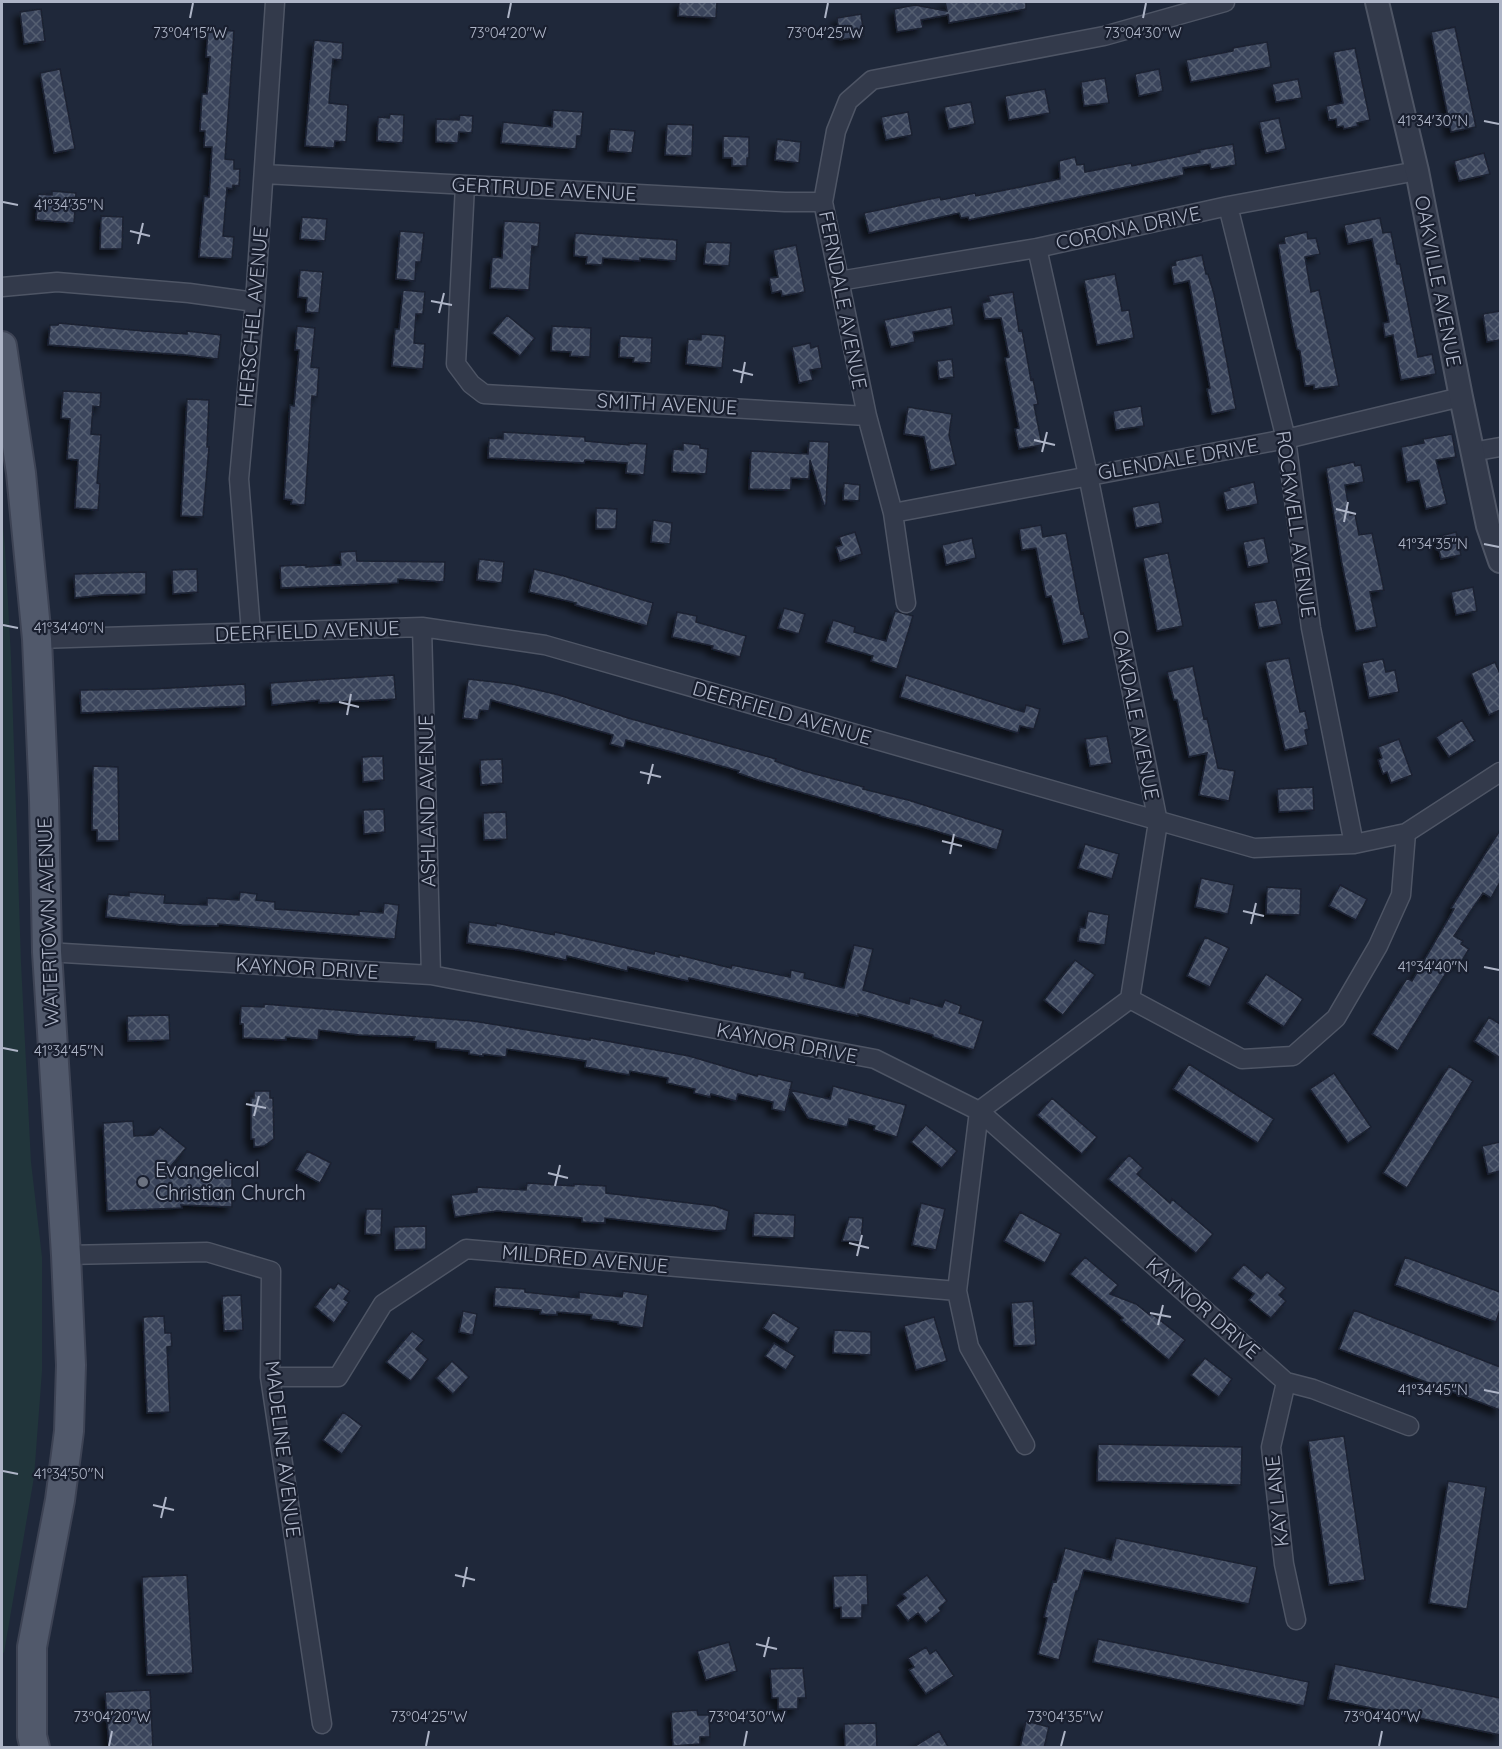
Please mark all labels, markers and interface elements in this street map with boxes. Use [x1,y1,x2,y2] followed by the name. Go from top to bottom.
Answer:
[153,23,228,42] text: 73°04'15"W
[469,23,547,42] text: 73°04'20"W
[787,23,864,42] text: 73°04'25"W
[1104,23,1182,42] text: 73°04'30"W
[1398,111,1468,130] text: 41°34'30"N
[451,171,637,206] street label: GERTRUDE AVENUE
[1410,193,1467,369] street label: OAKVILLE AVENUE
[34,195,104,214] text: 41°34'35"N
[1053,200,1203,255] street label: CORONA DRIVE
[814,209,873,391] street label: FERNDALE AVENUE
[232,226,273,408] street label: HERSCHEL AVENUE
[596,387,738,420] street label: SMITH AVENUE
[1271,429,1322,619] street label: ROCKWELL AVENUE
[1096,432,1260,485] street label: GLENDALE DRIVE
[1398,534,1468,553] text: 41°34'35"N
[214,615,400,646] street label: DEERFIELD AVENUE
[34,618,104,637] text: 41°34'40"N
[1108,628,1165,802] street label: OAKDALE AVENUE
[690,675,874,750] street label: DEERFIELD AVENUE
[412,715,441,887] street label: ASHLAND AVENUE
[31,817,64,1027] street label: WATERTOWN AVENUE
[235,951,379,984] street label: KAYNOR DRIVE
[1398,957,1468,976] text: 41°34'40"N
[715,1017,860,1068] street label: KAYNOR DRIVE
[34,1041,104,1060] text: 41°34'45"N
[155,1157,306,1205] place label: Evangelical Christian Church
[136,1175,150,1189] marker: Evangelical Christian Church
[501,1239,669,1278] street label: MILDRED AVENUE
[1141,1251,1265,1364] street label: KAYNOR DRIVE
[260,1359,307,1539] street label: MADELINE AVENUE
[1398,1380,1468,1399] text: 41°34'45"N
[1259,1454,1294,1548] street label: KAY LANE
[34,1464,104,1483] text: 41°34'50"N
[73,1707,151,1726] text: 73°04'20"W
[391,1707,468,1726] text: 73°04'25"W
[708,1707,786,1726] text: 73°04'30"W
[1027,1707,1104,1726] text: 73°04'35"W
[1343,1707,1421,1726] text: 73°04'40"W

